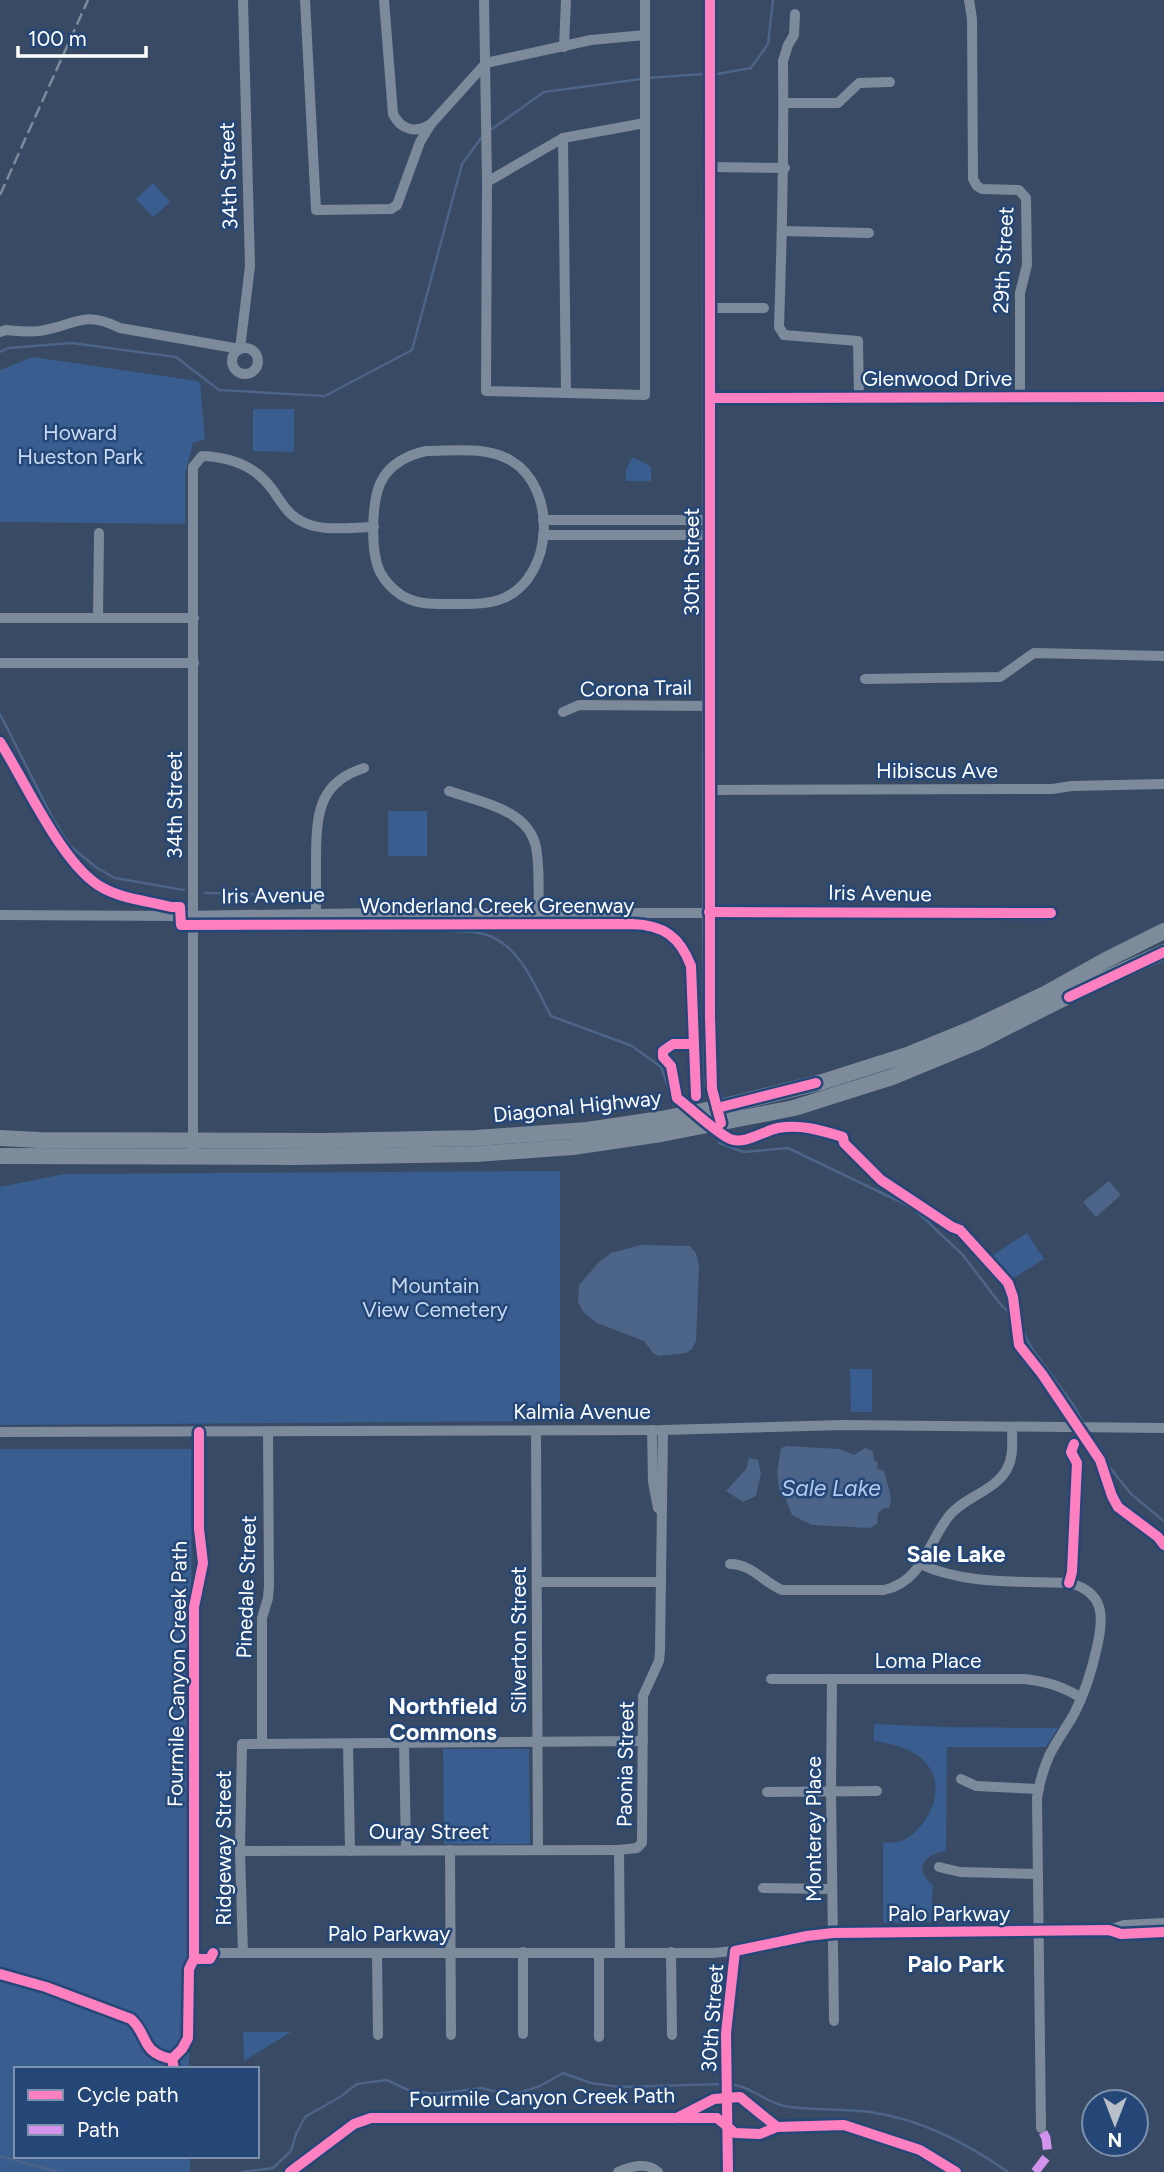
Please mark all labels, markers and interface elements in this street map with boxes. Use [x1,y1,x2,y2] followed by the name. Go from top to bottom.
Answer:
[18,14,145,58] scale bar
[28,26,87,51] text: 100 m
[214,121,242,230] street label: 34th Street
[988,206,1018,314] street label: 29th Street
[862,366,1012,391] street label: Glenwood Drive
[17,420,144,469] park label: Howard Hueston Park
[679,508,704,616] street label: 30th Street
[580,675,692,701] street label: Corona Trail
[162,751,187,859] street label: 34th Street
[876,758,998,783] street label: Hibiscus Ave
[828,880,932,906] street label: Iris Avenue
[221,882,325,908] street label: Iris Avenue
[360,893,634,918] street label: Wonderland Creek Greenway
[492,1085,662,1127] street label: Diagonal Highway
[362,1273,508,1322] park label: Mountain View Cemetery
[513,1399,651,1424] street label: Kalmia Avenue
[781,1474,881,1502] water label: Sale Lake
[231,1515,261,1659] street label: Pinedale Street
[906,1540,1006,1568] district label: Sale Lake
[162,1541,192,1807] street label: Fourmile Canyon Creek Path
[506,1566,531,1714] street label: Silverton Street
[874,1648,982,1673] street label: Loma Place
[388,1692,498,1746] district label: Northfield Commons
[611,1701,639,1827] street label: Paonia Street
[801,1756,826,1902] street label: Monterey Place
[211,1770,236,1926] street label: Ridgeway Street
[369,1819,489,1844] street label: Ouray Street
[888,1901,1010,1926] street label: Palo Parkway
[328,1921,450,1946] street label: Palo Parkway
[907,1950,1005,1978] district label: Palo Park
[696,1963,728,2073] street label: 30th Street
[14,2067,259,2158] legend
[77,2082,178,2107] text: Cycle path
[409,2082,675,2112] street label: Fourmile Canyon Creek Path
[1080,2088,1150,2158] north arrow
[77,2117,119,2142] text: Path
[1108,2128,1122,2151] text: N

